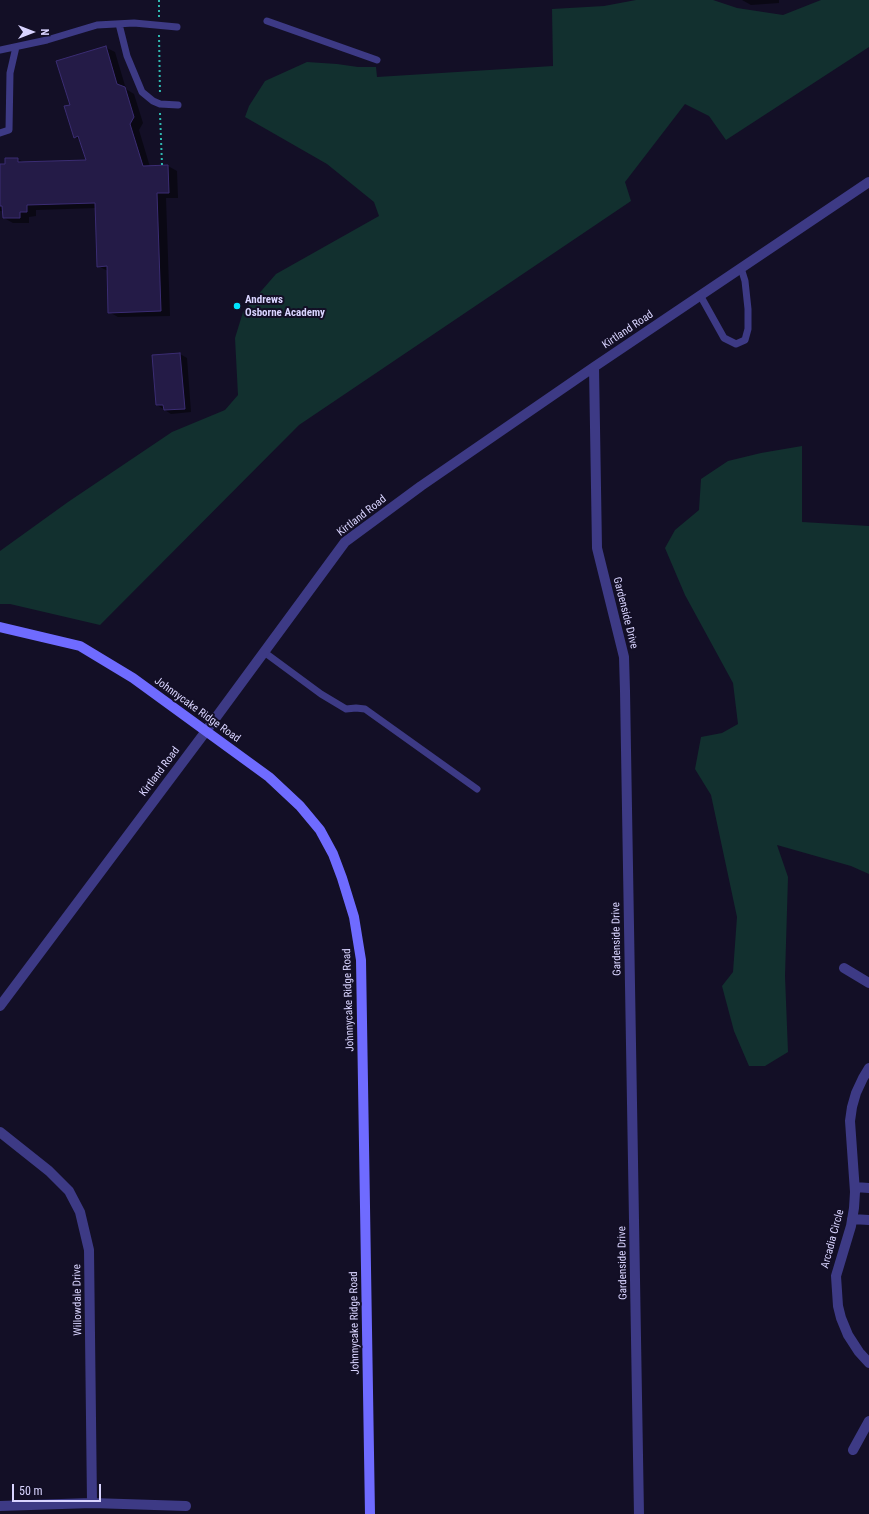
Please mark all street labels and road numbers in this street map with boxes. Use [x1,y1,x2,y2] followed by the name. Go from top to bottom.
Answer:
[600,308,656,352] street label: Kirtland Road
[335,493,389,539] street label: Kirtland Road
[610,576,640,650] street label: Gardenside Drive
[151,674,243,746] street label: Johnnycake Ridge Road
[137,745,183,799] street label: Kirtland Road
[610,902,624,976] street label: Gardenside Drive
[341,948,357,1052] street label: Johnnycake Ridge Road
[819,1208,847,1270] street label: Arcadia Circle
[616,1226,630,1300] street label: Gardenside Drive
[71,1264,85,1336] street label: Willowdale Drive
[348,1271,362,1375] street label: Johnnycake Ridge Road

